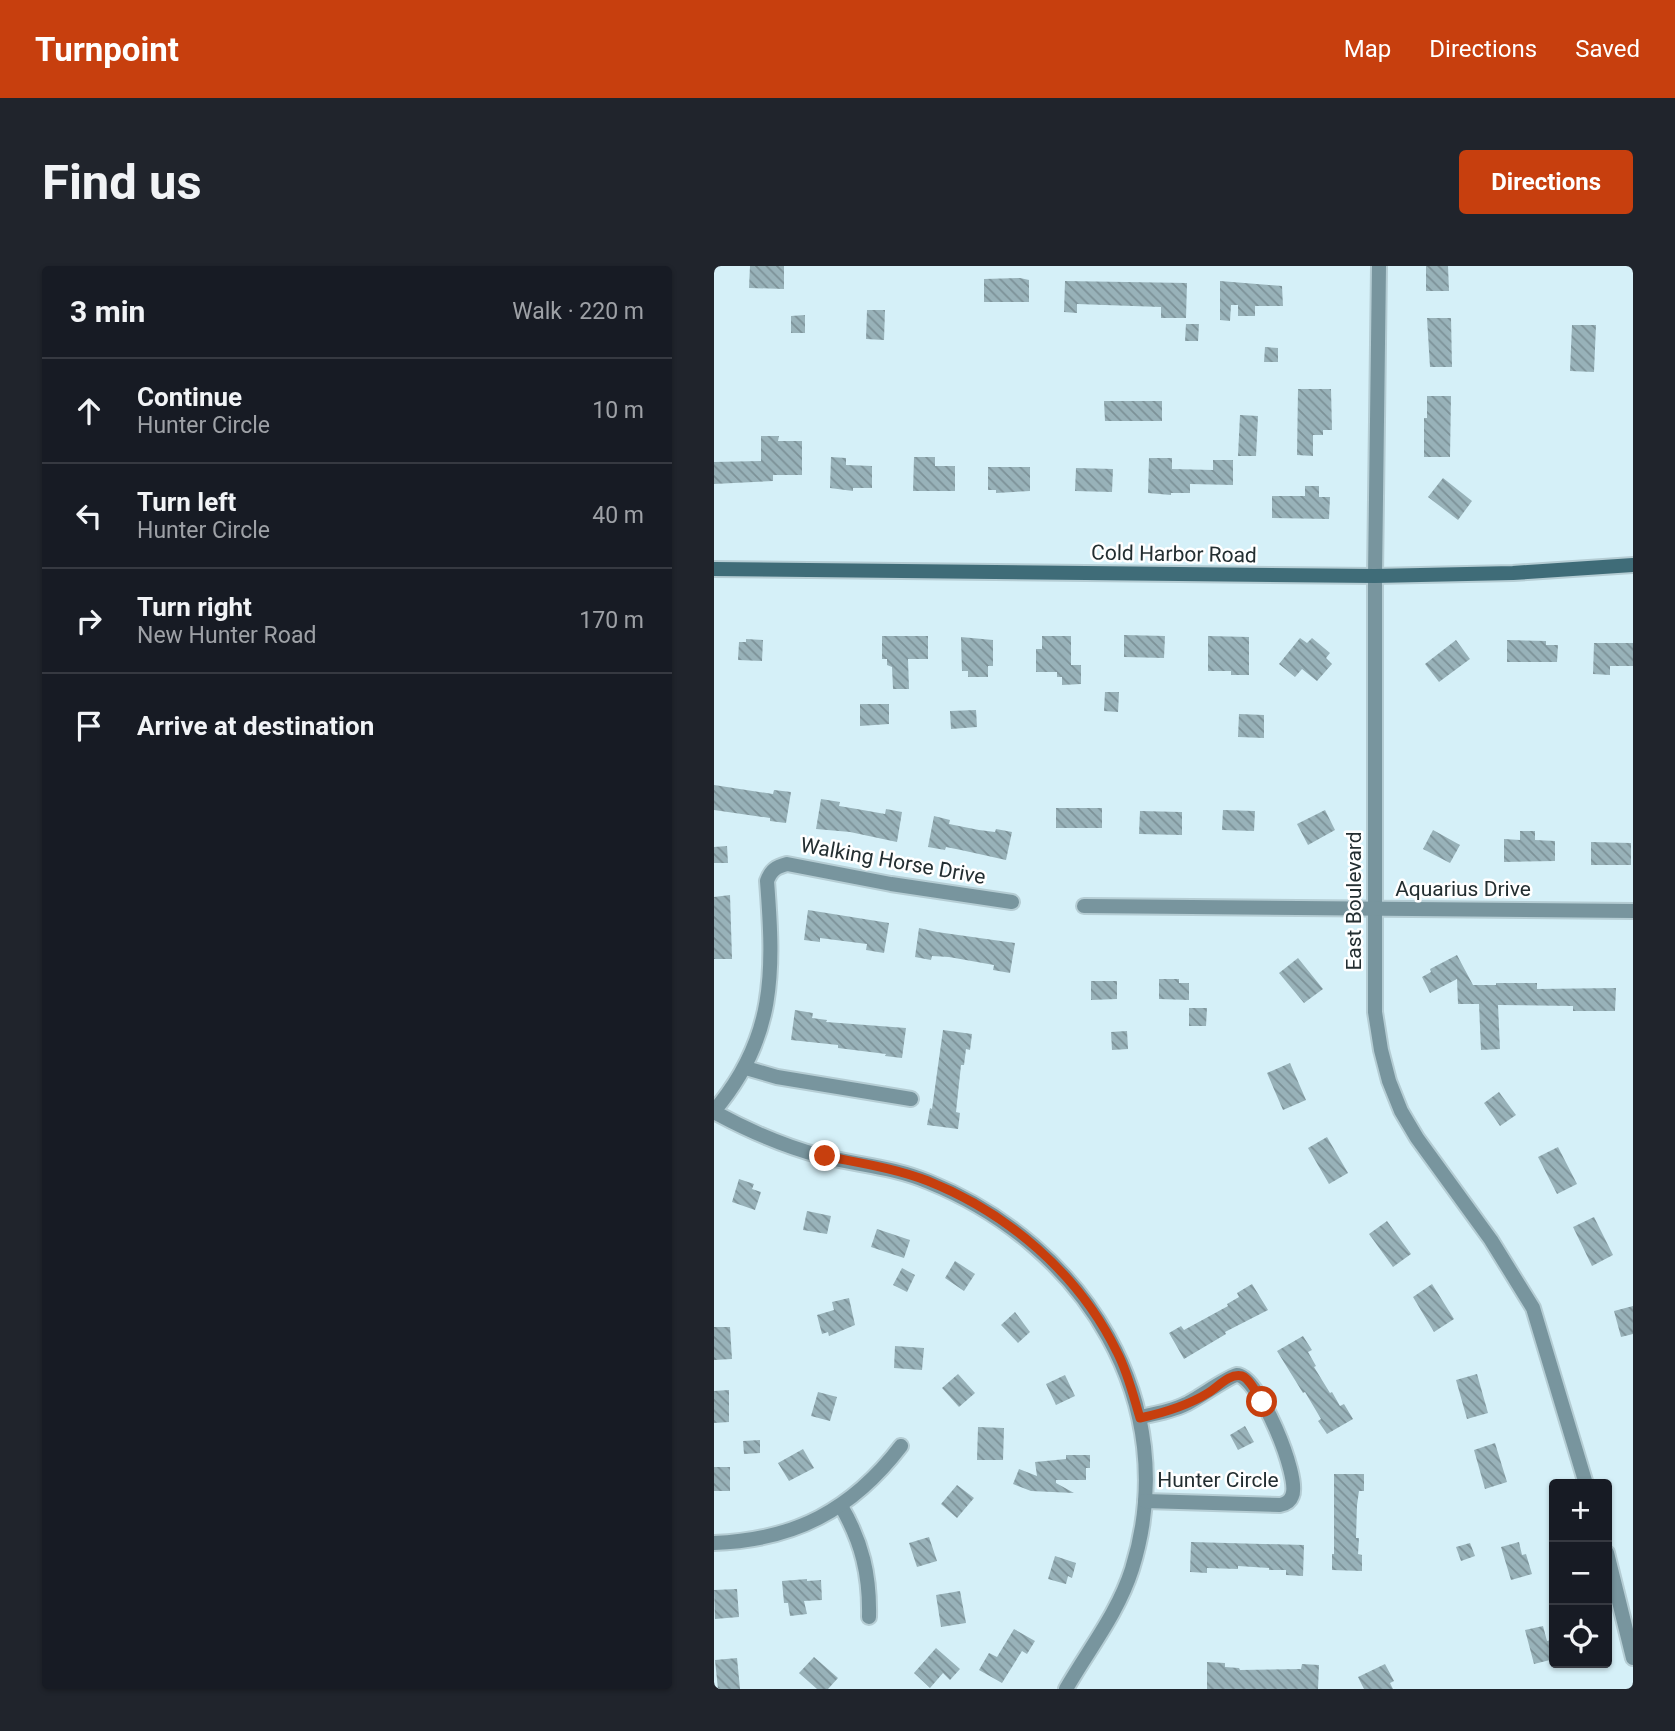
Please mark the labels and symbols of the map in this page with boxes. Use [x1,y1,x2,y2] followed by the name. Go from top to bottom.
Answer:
[1091,541,1257,567] street label: Cold Harbor Road
[1342,831,1366,971] street label: East Boulevard
[799,833,987,889] street label: Walking Horse Drive
[1395,877,1531,901] street label: Aquarius Drive
[809,1140,840,1171] route end
[1246,1386,1277,1417] route start
[1157,1468,1279,1492] street label: Hunter Circle

